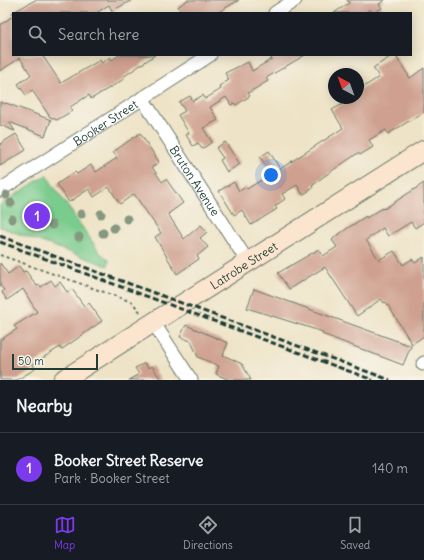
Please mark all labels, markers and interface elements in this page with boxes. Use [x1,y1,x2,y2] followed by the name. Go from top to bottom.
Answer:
[12,12,412,56] search box
[26,23,48,45] icon: search
[58,25,139,44] text: Search here
[328,68,364,104] north arrow
[70,96,140,149] street label: Booker Street
[167,142,223,218] street label: Bruton Avenue
[261,165,281,185] your location
[24,201,50,231] pin: 1
[207,238,280,292] street label: Latrobe Street
[12,352,98,371] scale bar
[18,354,44,368] text: 50 m
[16,395,72,417] text: Nearby
[54,451,203,470] text: Booker Street Reserve
[26,460,32,477] text: 1
[372,460,408,477] text: 140 m
[54,470,170,487] text: Park · Booker Street
[54,514,76,552] tab: Map
[183,514,233,552] tab: Directions
[340,514,370,552] tab: Saved

